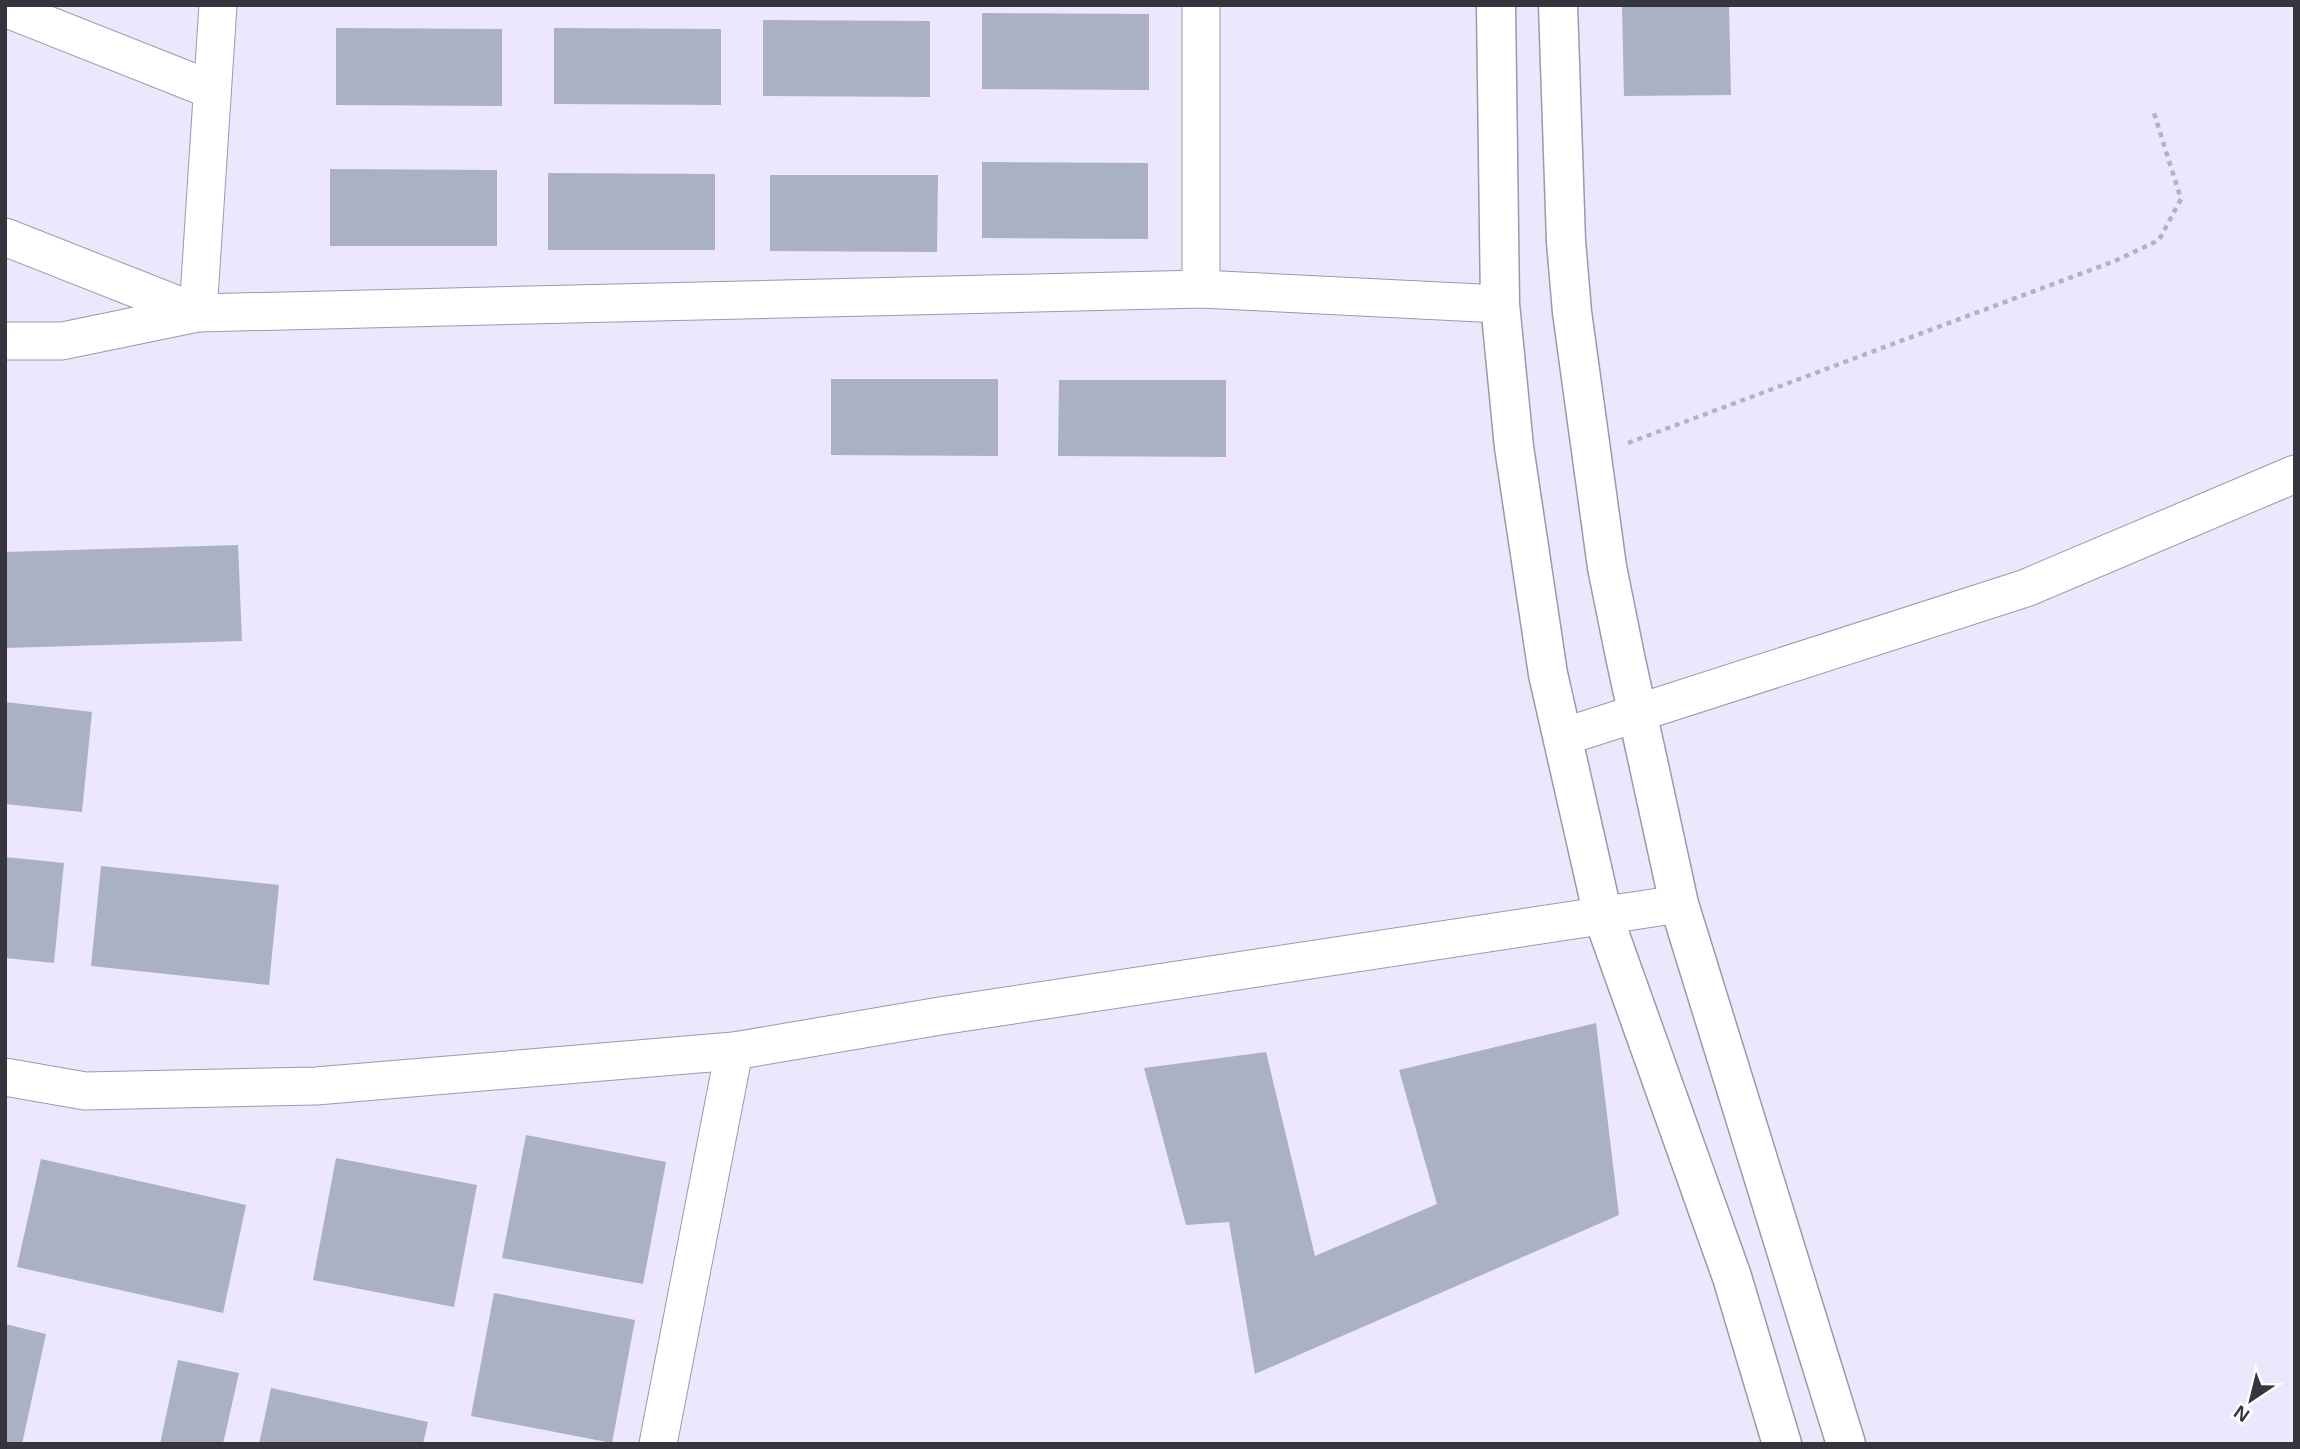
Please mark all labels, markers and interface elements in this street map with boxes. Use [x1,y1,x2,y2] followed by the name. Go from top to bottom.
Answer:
[2216,1365,2286,1435] north arrow
[2230,1401,2253,1426] text: N

